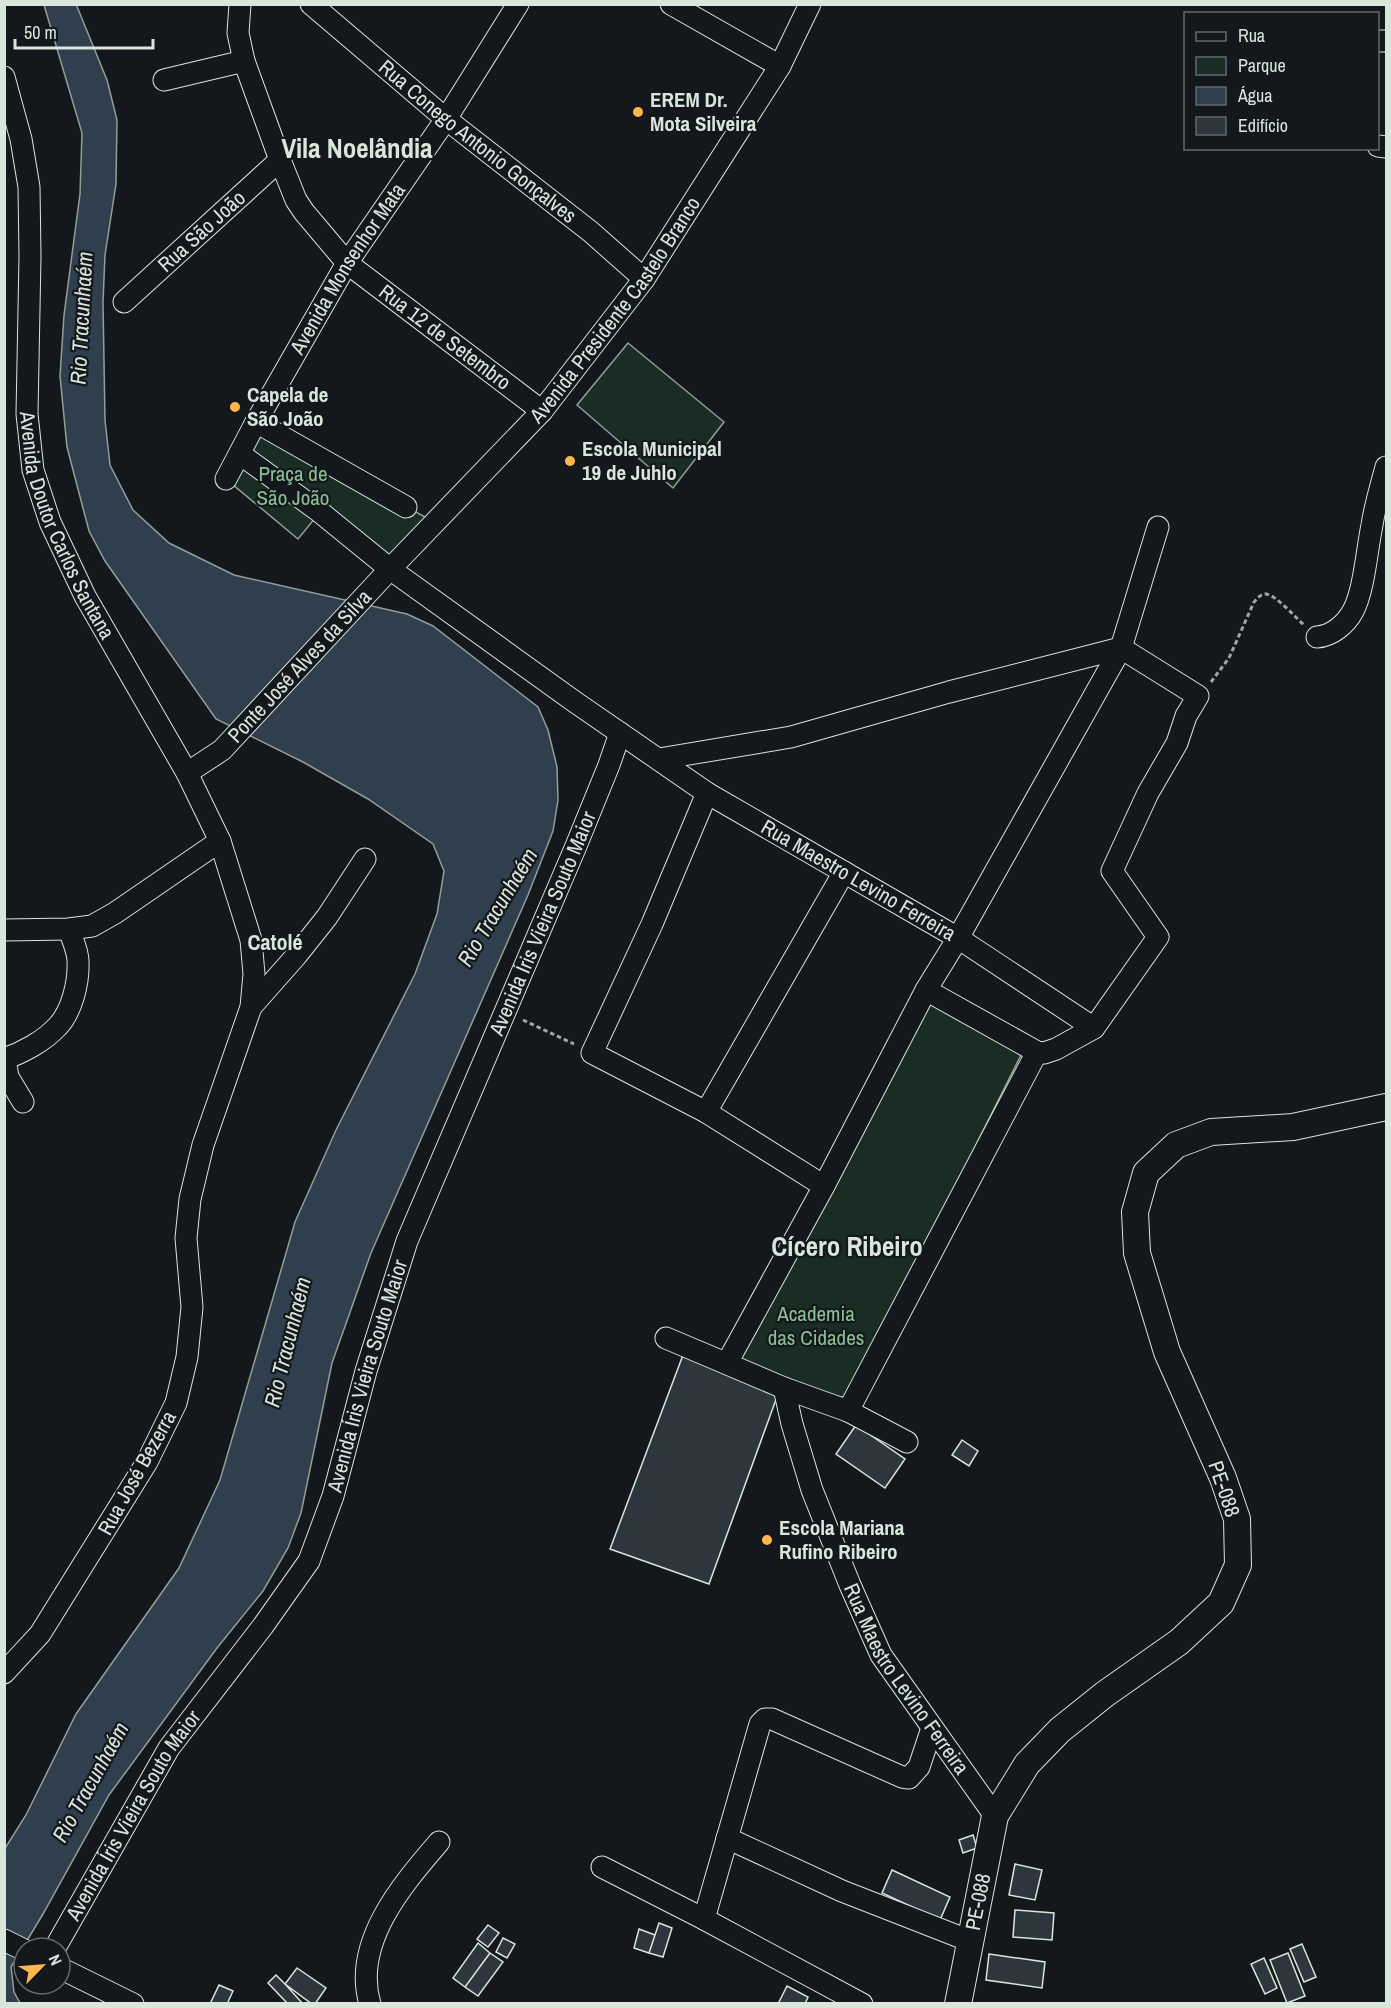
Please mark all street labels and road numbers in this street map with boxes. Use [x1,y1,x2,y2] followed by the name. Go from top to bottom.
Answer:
[373,53,583,229] street label: Rua Conego Antonio Gonçalves
[282,177,412,360] street label: Avenida Monsenhor Mata
[151,183,251,278] street label: Rua São João
[522,191,707,430] street label: Avenida Presidente Castelo Branco
[373,277,517,396] street label: Rua 12 de Setembro
[13,409,122,645] street label: Avenida Doutor Carlos Santana
[221,583,378,749] street label: Ponte José Alves da Silva
[481,807,603,1041] street label: Avenida Íris Vieira Souto Maior
[756,812,962,948] street label: Rua Maestro Levino Ferreira
[319,1256,414,1496] street label: Avenida Íris Vieira Souto Maior
[90,1405,183,1540] street label: Rua José Bezerra
[1201,1457,1248,1521] street label: PE-088
[837,1579,976,1781] street label: Rua Maestro Levino Ferreira
[58,1704,207,1927] street label: Avenida Íris Vieira Souto Maior
[958,1871,997,1933] street label: PE-088

